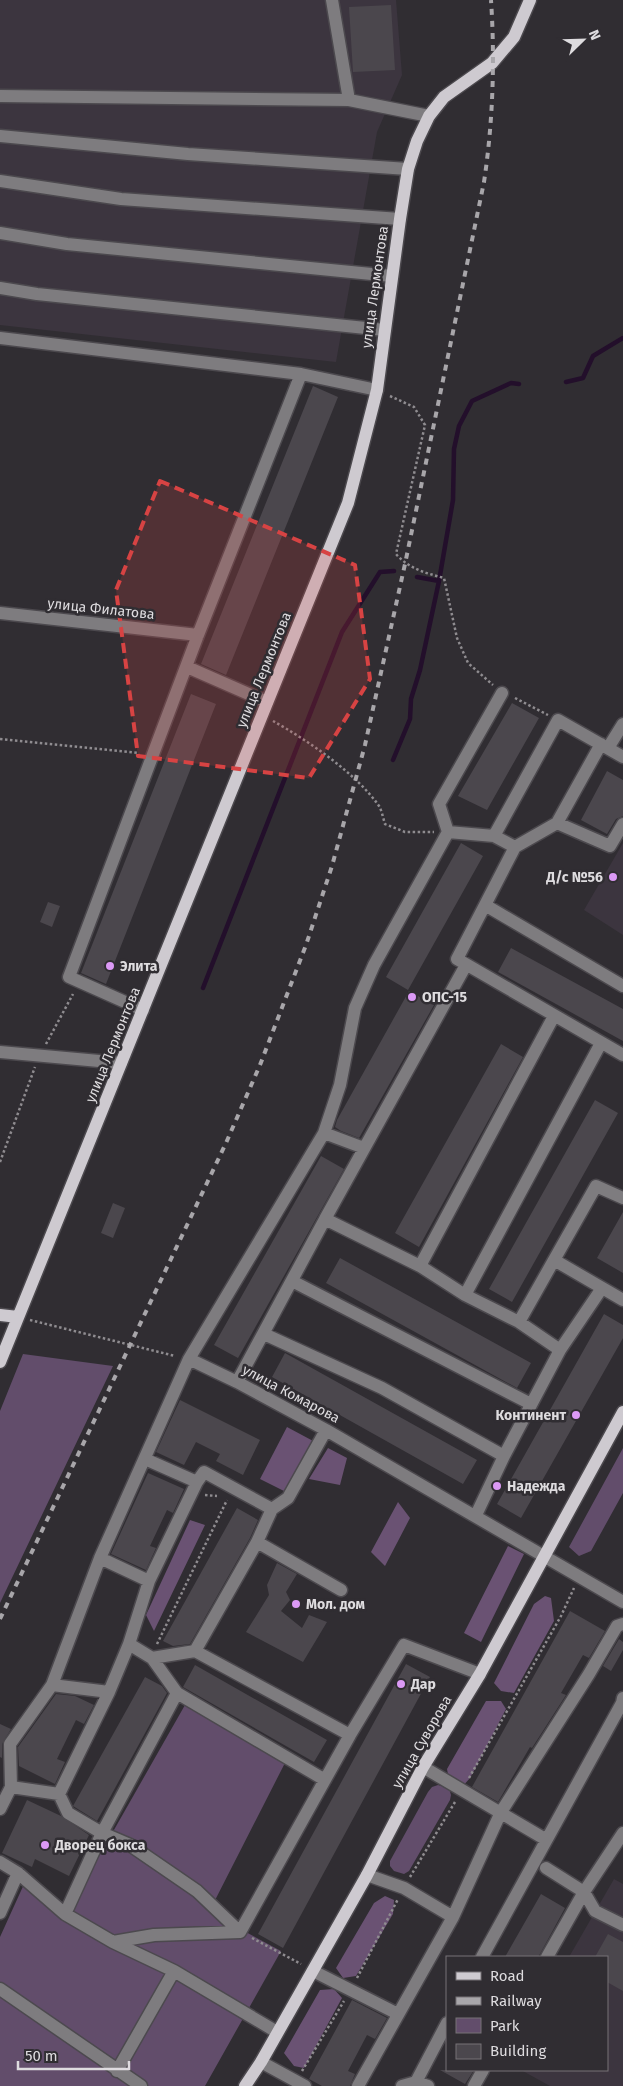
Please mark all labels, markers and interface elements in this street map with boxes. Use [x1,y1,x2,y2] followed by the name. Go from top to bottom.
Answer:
[558,15,608,65] north arrow
[585,28,604,43] text: N
[358,225,392,349] street label: улица Лермонтова
[47,595,155,623] street label: улица Филатова
[233,610,295,730] street label: улица Лермонтова
[545,869,603,886] place label: Д/с №56
[607,871,619,883] marker: Д/с №56
[120,958,158,975] place label: Элита
[104,960,116,972] marker: Элита
[82,985,144,1105] street label: улица Лермонтова
[422,989,467,1006] place label: ОПС-15
[406,991,418,1003] marker: ОПС-15
[239,1361,343,1427] street label: улица Комарова
[496,1407,566,1424] place label: Континент
[570,1409,582,1421] marker: Континент
[507,1478,566,1495] place label: Надежда
[491,1480,503,1492] marker: Надежда
[306,1596,365,1613] place label: Мол. дом
[290,1598,302,1610] marker: Мол. дом
[410,1676,436,1693] place label: Дар
[395,1678,407,1690] marker: Дар
[388,1692,456,1792] street label: улица Суворова
[54,1837,146,1854] place label: Дворец бокса
[39,1839,51,1851] marker: Дворец бокса
[446,1956,608,2071] legend
[490,1967,525,1985] text: Road
[490,1992,542,2010] text: Railway
[490,2017,520,2035] text: Park
[18,2038,129,2070] scale bar
[490,2042,546,2060] text: Building
[25,2047,58,2065] text: 50 m

